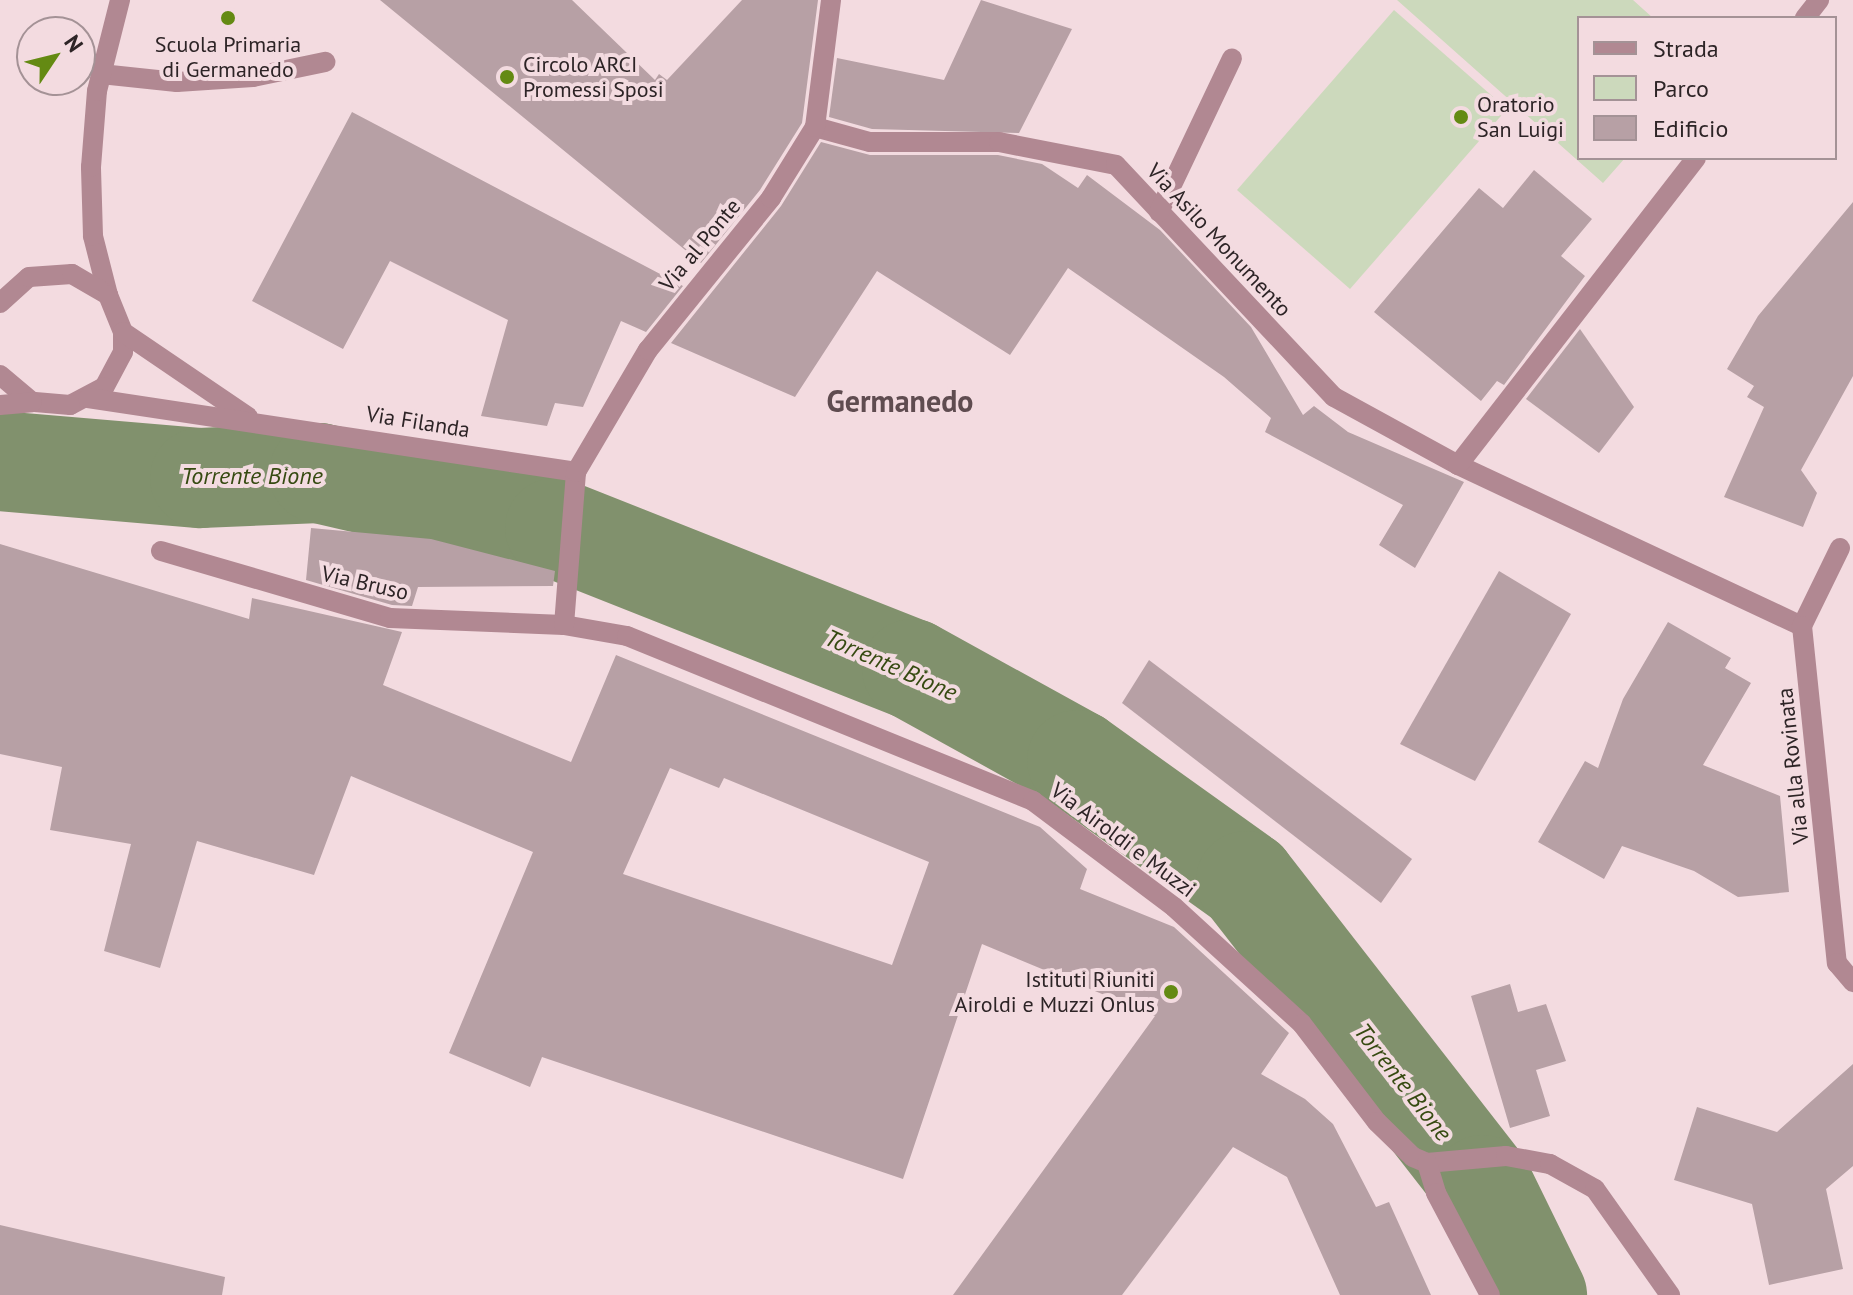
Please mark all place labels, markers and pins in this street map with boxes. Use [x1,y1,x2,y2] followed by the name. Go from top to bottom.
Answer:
[219,9,237,27] marker: Scuola Primaria di Germanedo
[155,31,301,82] place label: Scuola Primaria di Germanedo
[523,51,664,102] place label: Circolo ARCI Promessi Sposi
[498,68,516,86] marker: Circolo ARCI Promessi Sposi
[1477,91,1564,142] place label: Oratorio San Luigi
[1452,108,1470,126] marker: Oratorio San Luigi
[955,966,1155,1018] place label: Istituti Riuniti Airoldi e Muzzi Onlus
[1162,983,1180,1001] marker: Istituti Riuniti Airoldi e Muzzi Onlus

